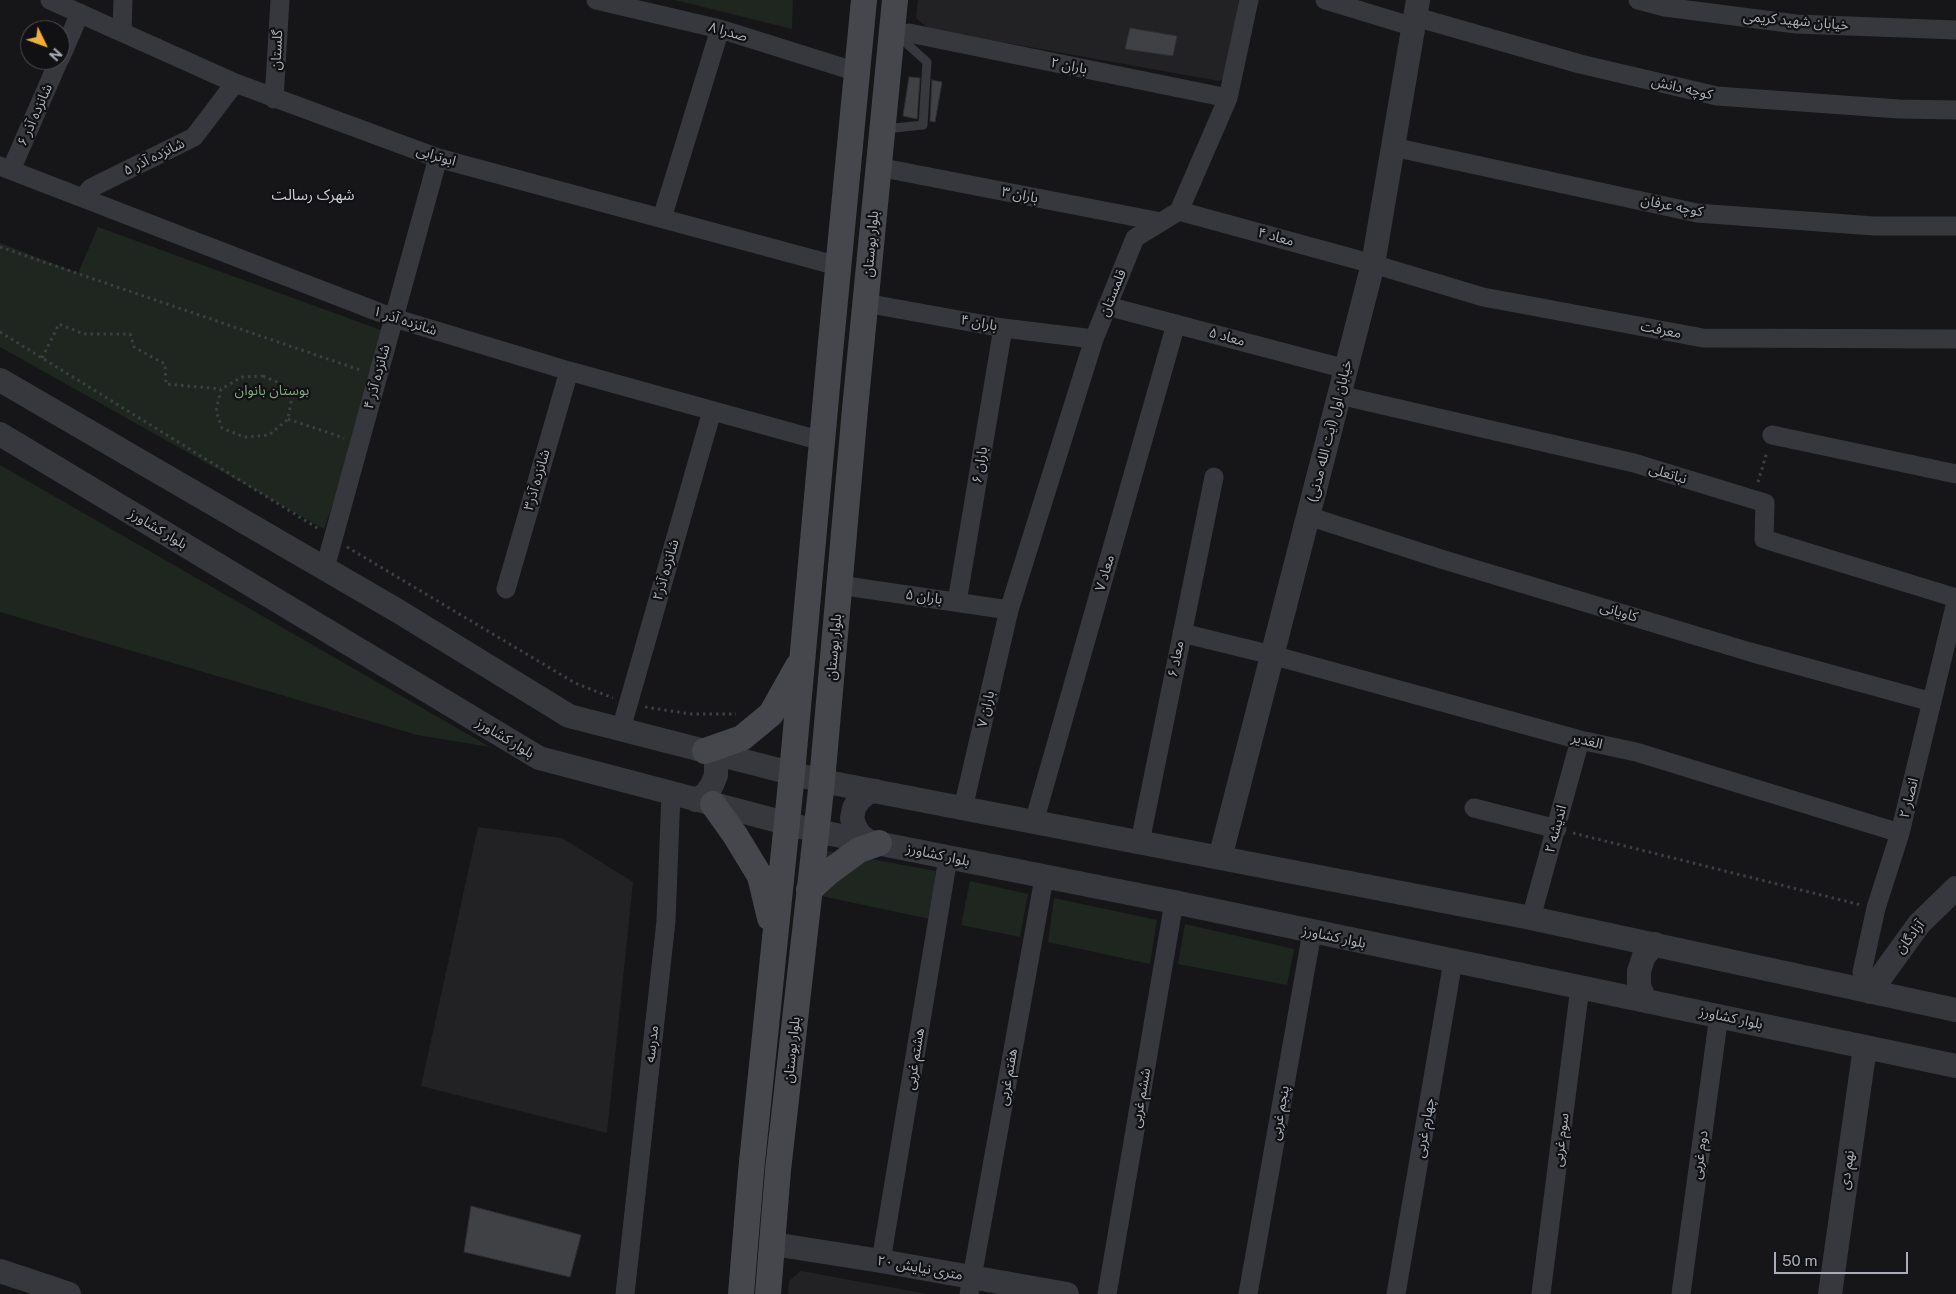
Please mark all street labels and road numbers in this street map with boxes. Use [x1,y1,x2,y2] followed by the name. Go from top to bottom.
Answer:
[1742,8,1850,34] street label: خیابان شهید کریمی
[707,18,749,46] street label: صدرا ۸
[268,29,286,71] street label: گلستان
[1049,54,1089,78] street label: باران ۲
[1650,73,1714,103] street label: کوچه دانش
[14,81,56,149] street label: شانزده آذر ۶
[121,135,187,179] street label: شانزده آذر ۵
[414,142,458,170] street label: ابوترابی
[1000,183,1040,207] street label: باران ۳
[1640,192,1704,220] street label: کوچه عرفان
[860,210,882,278] street label: بلوار بوستان
[1256,224,1296,250] street label: معاد ۴
[1096,267,1130,319] street label: قلمستان
[371,303,439,339] street label: شانزده آذر ۱
[959,312,999,334] street label: باران ۴
[1639,318,1683,342] street label: معرفت
[1207,324,1247,350] street label: معاد ۵
[360,343,394,411] street label: شانزده آذر ۴
[1304,358,1356,504] street label: خیابان اول (آیت الله مدنی)
[969,445,991,485] street label: باران ۶
[520,447,554,513] street label: شانزده آذر۳
[1647,460,1689,488] street label: نباتعلی
[126,505,190,553] street label: بلوار کشاورز
[649,537,683,603] street label: شانزده آذر۲
[1092,553,1118,593] street label: معاد ۷
[905,586,943,608] street label: باران ۵
[1598,598,1640,626] street label: کاویانی
[823,613,845,681] street label: بلوار بوستان
[1164,639,1188,679] street label: معاد ۶
[974,689,998,729] street label: باران ۷
[473,714,537,762] street label: بلوار کشاورز
[1570,729,1604,753] street label: الغدیر
[1896,776,1922,820] street label: انصار ۲
[1542,803,1570,855] street label: اندیشه ۲
[905,840,971,870] street label: بلوار کشاورز
[1892,917,1928,957] street label: آزادگان
[1301,922,1367,952] street label: بلوار کشاورز
[1698,1003,1764,1033] street label: بلوار کشاورز
[780,1016,804,1084] street label: بلوار بوستان
[642,1025,662,1063] street label: مدرسه
[902,1027,928,1091] street label: هشتم غربی
[995,1047,1021,1107] street label: هفتم غربی
[1127,1067,1155,1129] street label: ششم غربی
[1267,1084,1293,1142] street label: پنجم غربی
[1411,1097,1439,1159] street label: چهارم غربی
[1549,1112,1573,1168] street label: سوم غربی
[1688,1129,1712,1181] street label: دوم غربی
[1836,1149,1858,1191] street label: نهم دی
[876,1252,964,1284] street label: ۲۰ متری نیایش

